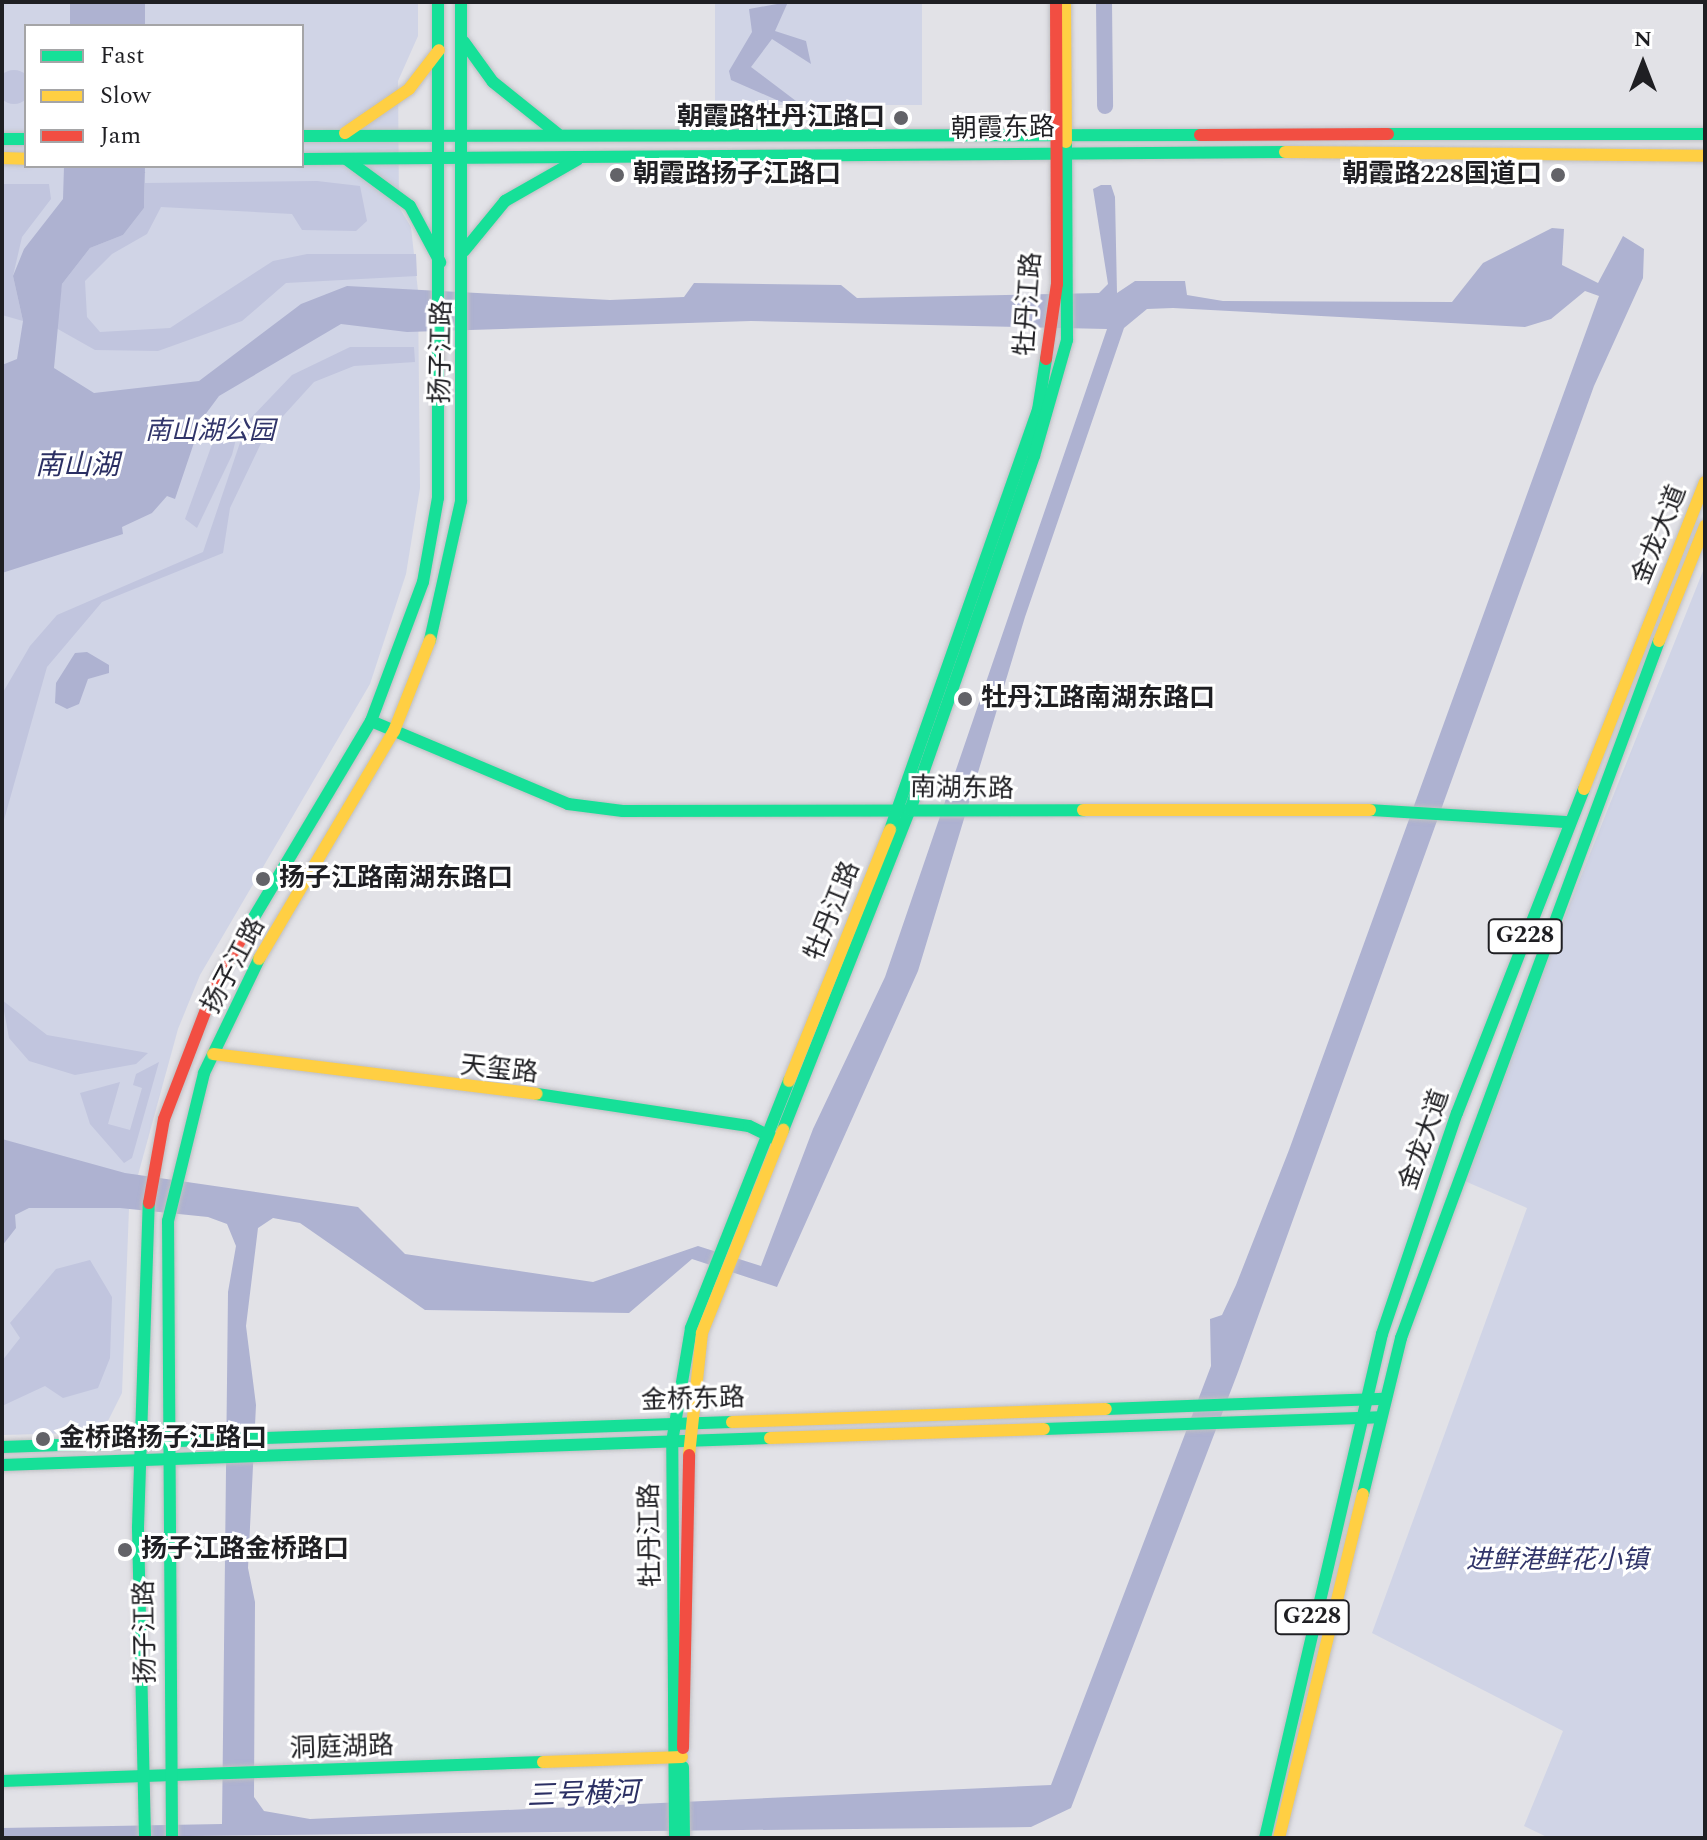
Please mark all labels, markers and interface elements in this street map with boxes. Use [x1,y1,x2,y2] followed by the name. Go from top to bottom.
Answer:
[1634,23,1652,56] text: N
[24,24,304,168] legend
[1603,24,1683,104] north arrow
[100,38,145,74] text: Fast
[100,78,151,114] text: Slow
[677,102,885,134] place label: 朝霞路牡丹江路口
[892,109,910,127] marker: 朝霞路牡丹江路口
[951,112,1055,146] street label: 朝霞东路
[100,118,141,154] text: Jam
[633,159,841,191] place label: 朝霞路扬子江路口
[1342,159,1542,191] place label: 朝霞路228国道口
[608,166,626,184] marker: 朝霞路扬子江路口
[1549,166,1567,184] marker: 朝霞路228国道口
[1010,251,1048,357] street label: 牡丹江路
[425,300,459,404] street label: 扬子江路
[145,416,275,448] park label: 南山湖公园
[35,449,119,483] water label: 南山湖
[1626,481,1694,589] street label: 金龙大道
[981,683,1215,715] place label: 牡丹江路南湖东路口
[956,690,974,708] marker: 牡丹江路南湖东路口
[910,772,1014,806] street label: 南湖东路
[799,857,867,965] street label: 牡丹江路
[279,863,513,895] place label: 扬子江路南湖东路口
[254,870,272,888] marker: 扬子江路南湖东路口
[196,913,272,1019] street label: 扬子江路
[1487,916,1563,956] road number: G228
[459,1050,539,1090] street label: 天玺路
[1393,1086,1457,1194] street label: 金龙大道
[640,1383,746,1417] street label: 金桥东路
[59,1423,267,1455] place label: 金桥路扬子江路口
[34,1430,52,1448] marker: 金桥路扬子江路口
[634,1483,668,1587] street label: 牡丹江路
[141,1534,349,1566] place label: 扬子江路金桥路口
[116,1541,134,1559] marker: 扬子江路金桥路口
[1466,1545,1648,1577] park label: 进鲜港鲜花小镇
[129,1580,163,1684] street label: 扬子江路
[1274,1597,1350,1637] road number: G228
[289,1731,395,1765] street label: 洞庭湖路
[526,1776,640,1814] water label: 三号横河

